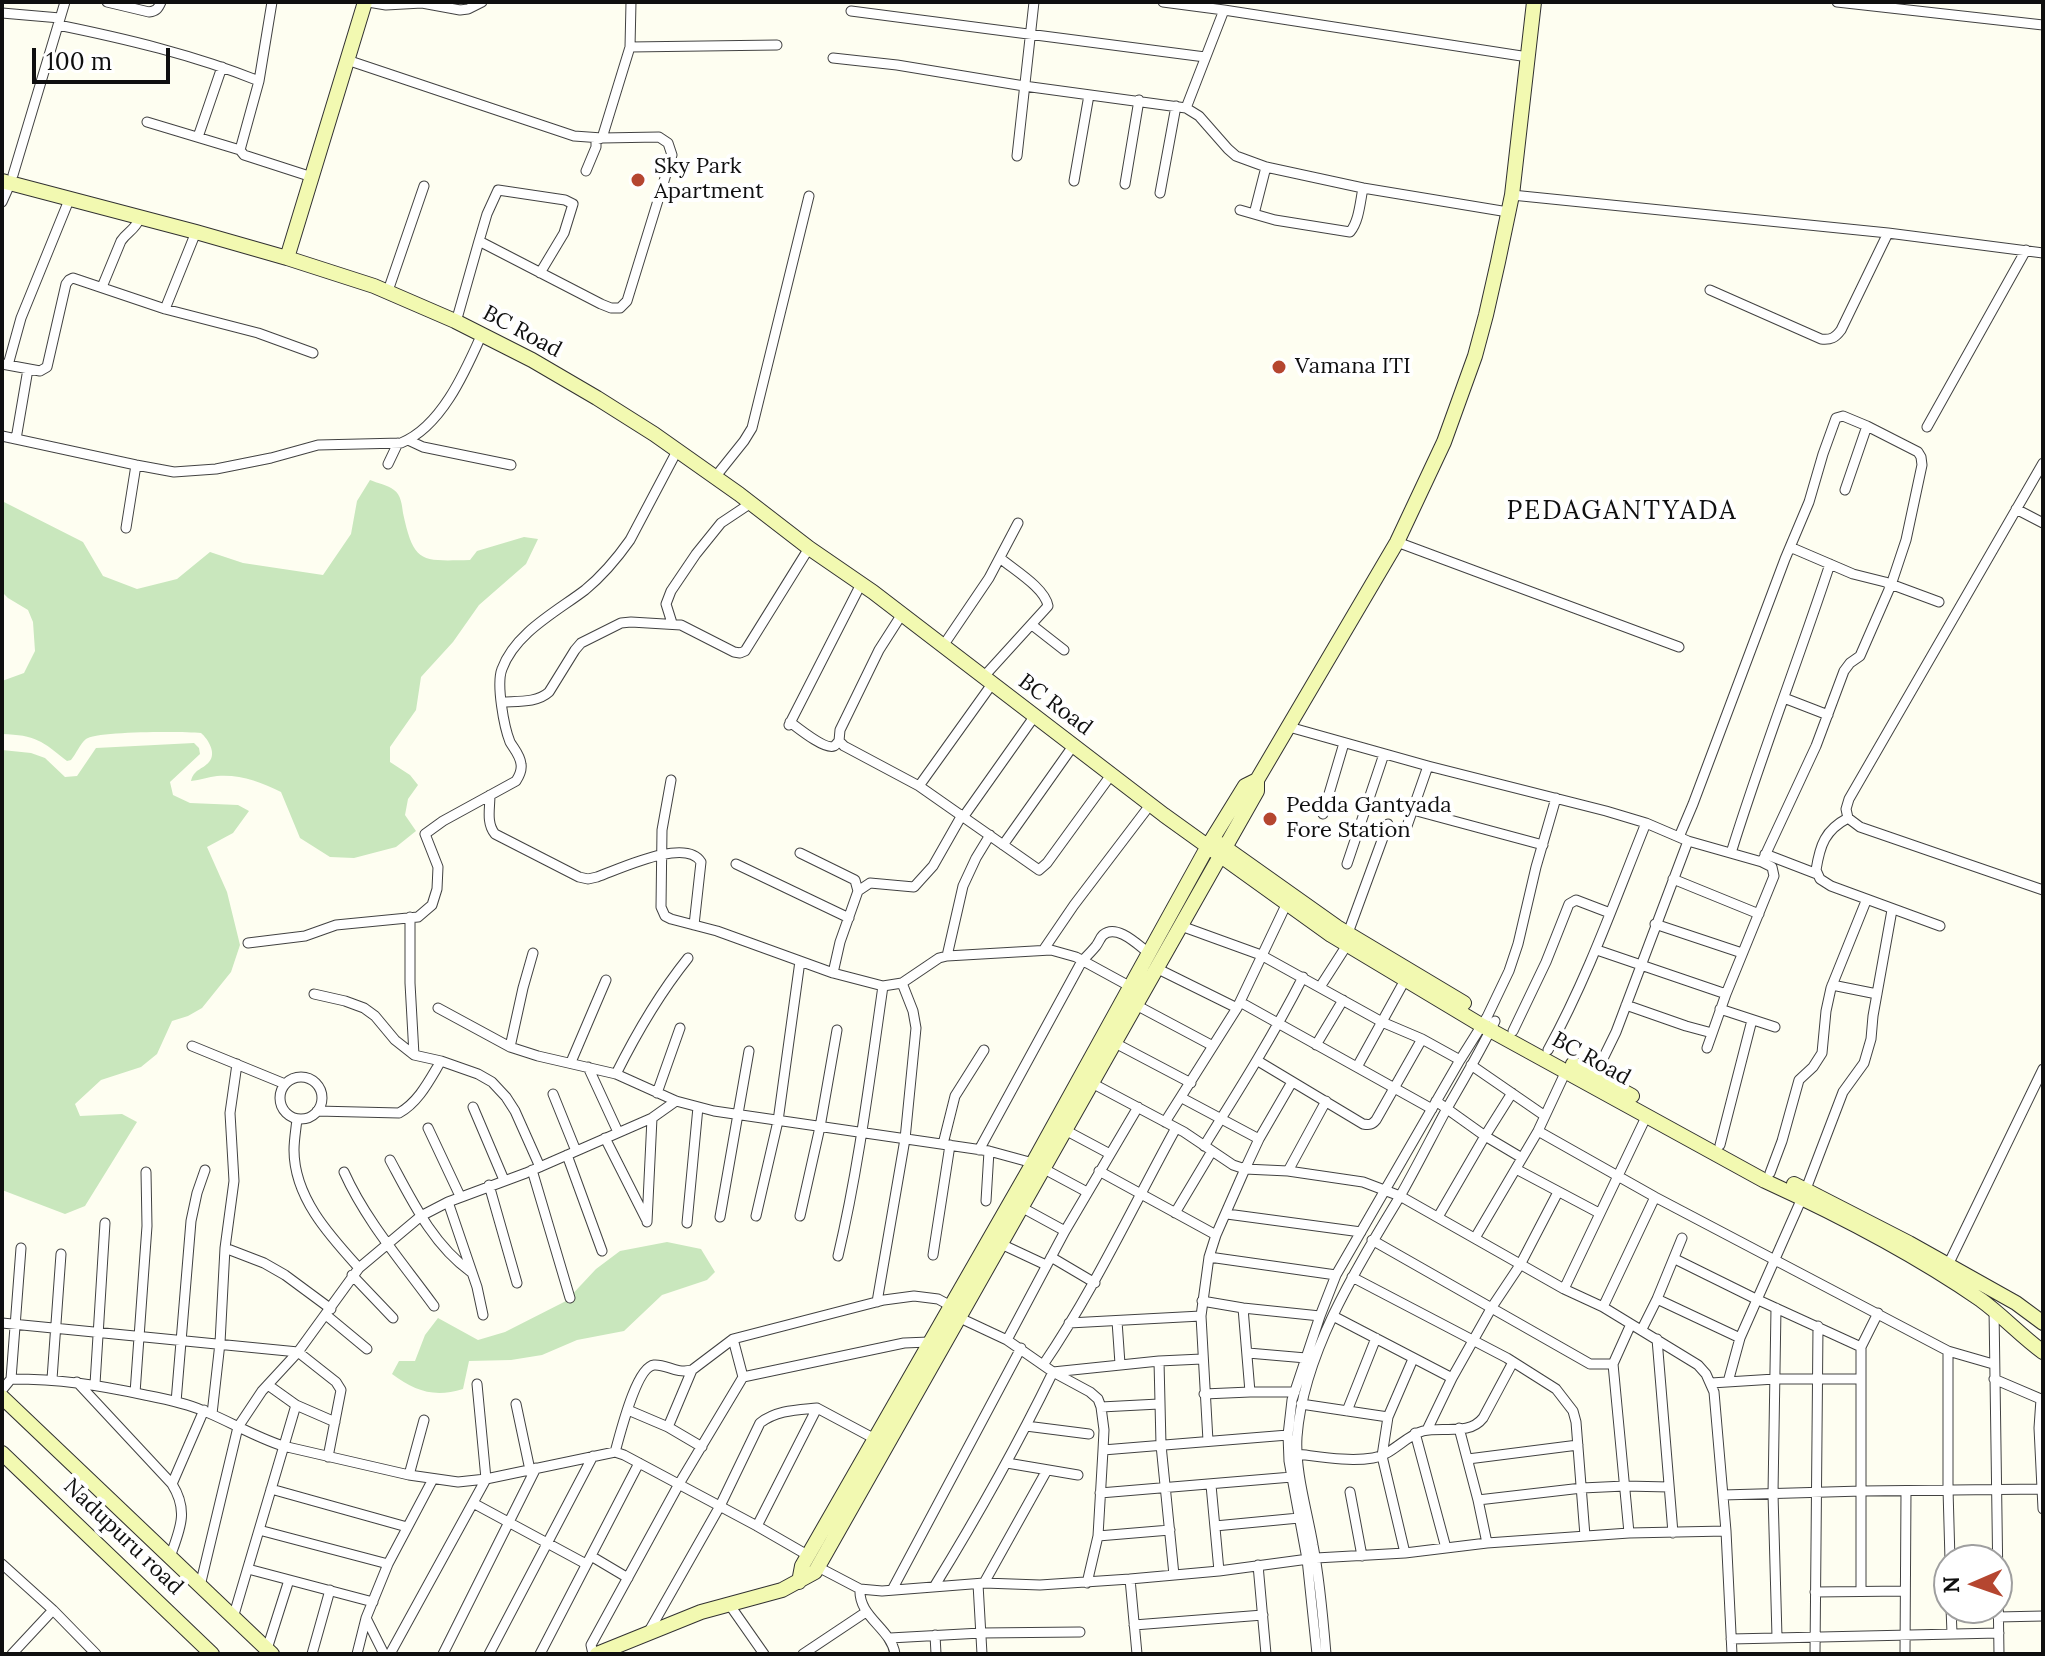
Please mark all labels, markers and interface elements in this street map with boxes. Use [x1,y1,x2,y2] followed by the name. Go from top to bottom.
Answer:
[36,32,174,82] scale bar
[46,46,112,77] text: 100 m
[654,154,764,206] place label: Sky Park Apartment
[629,171,647,189] marker: Sky Park Apartment
[478,300,566,364] street label: BC Road
[1295,354,1411,380] place label: Vamana ITI
[1270,358,1288,376] marker: Vamana ITI
[1506,496,1738,528] district label: PEDAGANTYADA
[1013,669,1097,741] street label: BC Road
[1286,793,1452,844] place label: Pedda Gantyada Fore Station
[1261,810,1279,828] marker: Pedda Gantyada Fore Station
[1547,1027,1635,1091] street label: BC Road
[58,1473,188,1601] street label: Nadupuru road
[1933,1544,2013,1624] north arrow
[1937,1576,1965,1594] text: N

